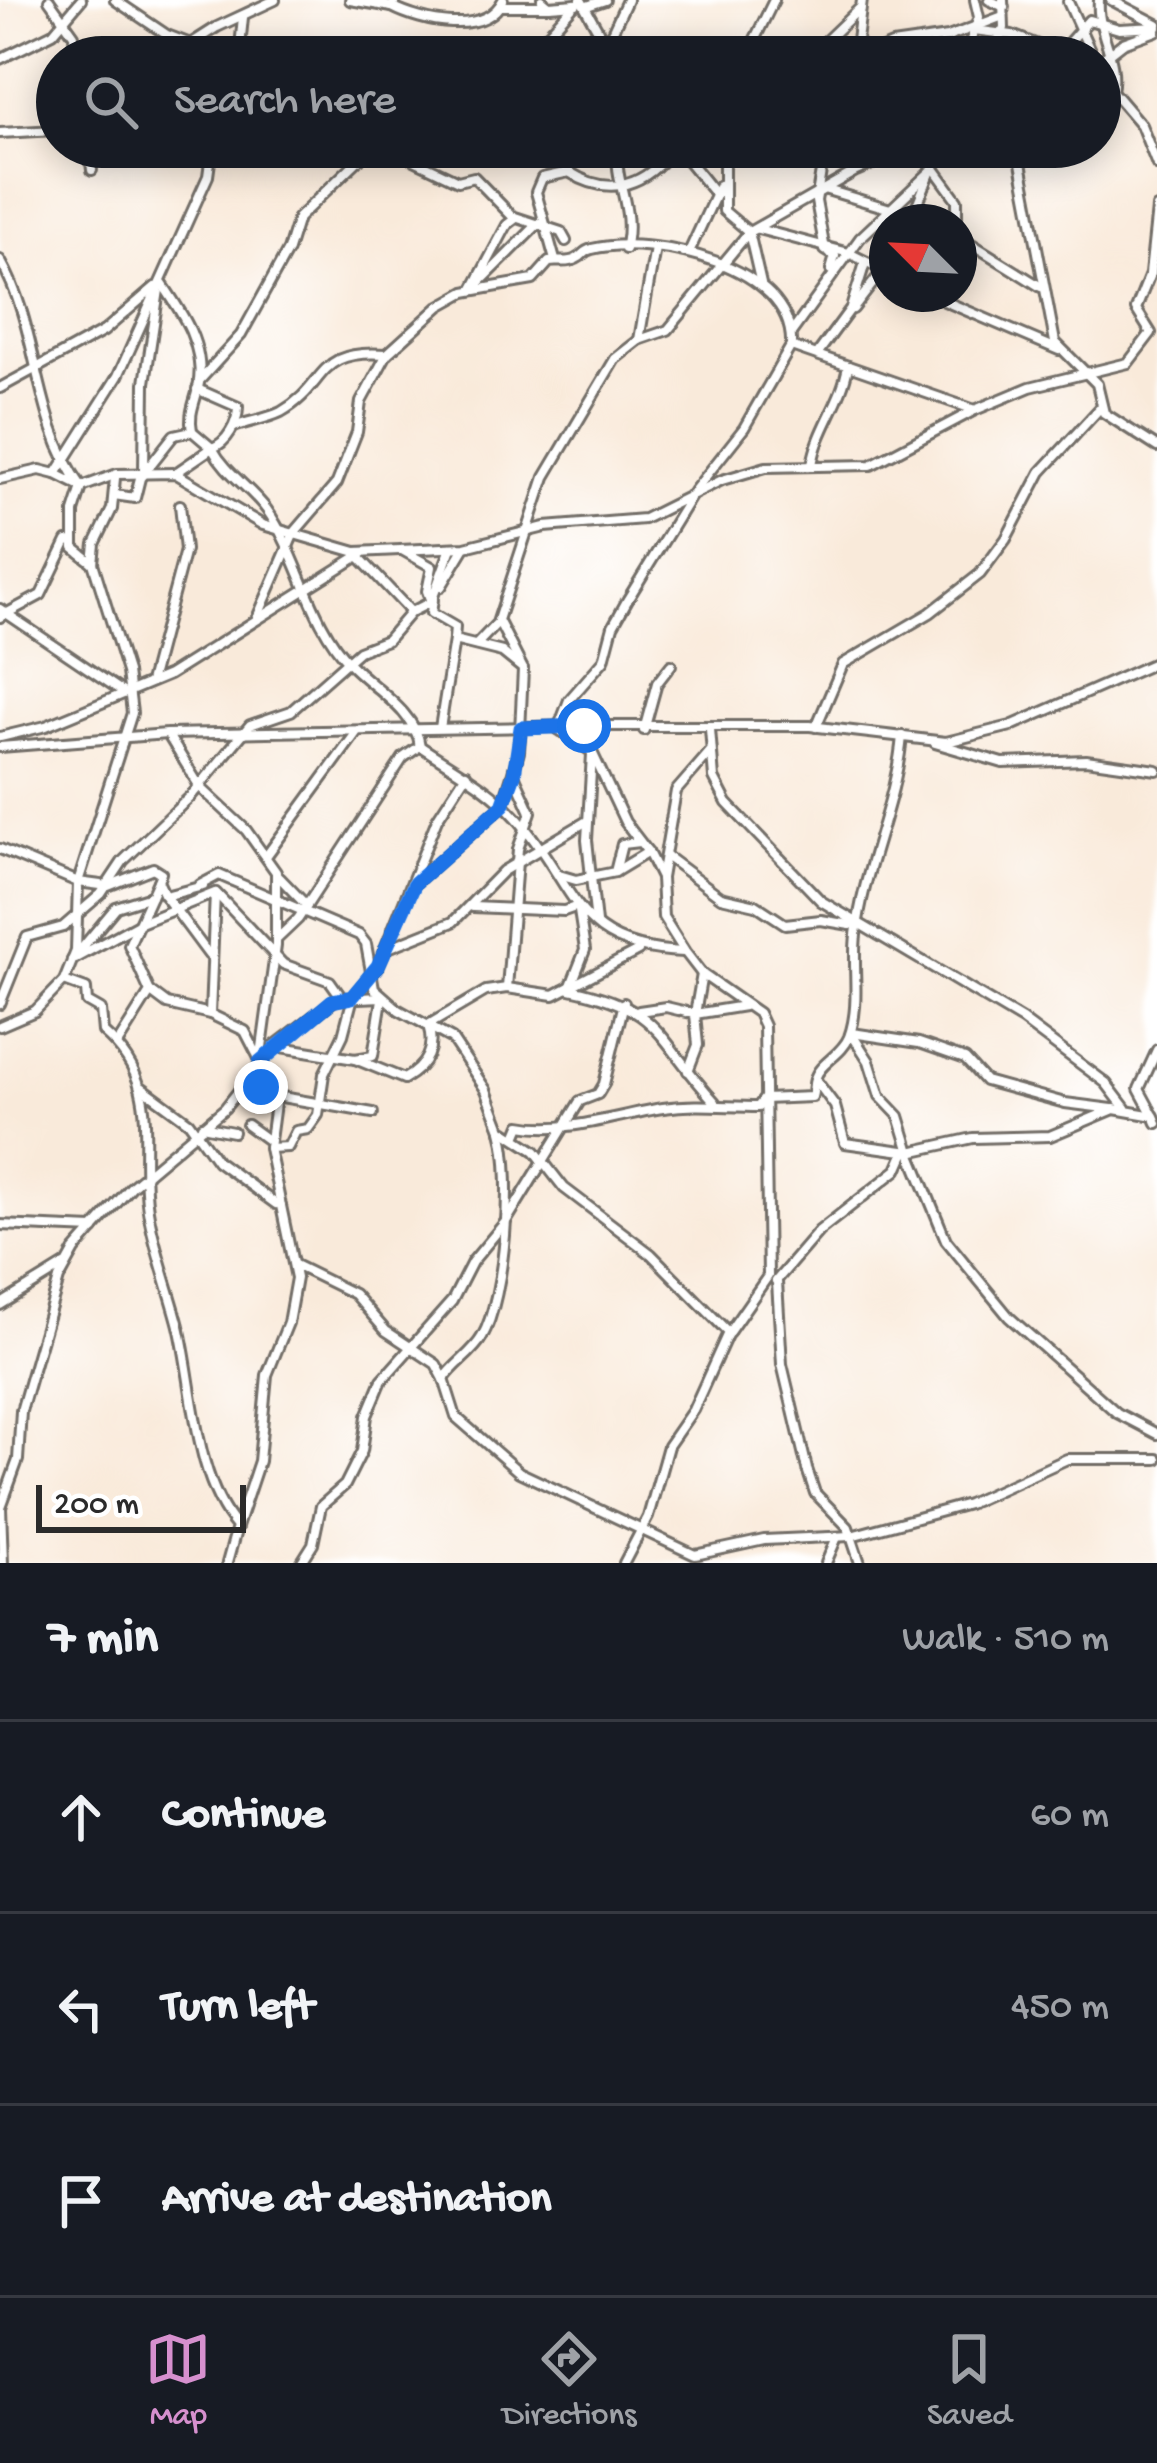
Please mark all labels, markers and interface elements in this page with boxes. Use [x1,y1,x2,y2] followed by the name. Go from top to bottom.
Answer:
[36,36,1121,168] search box
[78,69,144,135] icon: search
[174,76,396,129] text: Search here
[869,204,977,312] north arrow
[557,699,611,753] route start
[234,1060,288,1114] route end
[36,1479,246,1532] scale bar
[54,1487,139,1525] text: 200 m
[48,1611,158,1671] text: 7 min
[902,1618,1109,1664] text: Walk · 510 m
[48,1784,114,1850] icon: ahead
[162,1790,325,1843] text: Continue
[1030,1794,1109,1840] text: 60 m
[48,1976,114,2042] icon: left
[162,1982,314,2035] text: Turn left
[1011,1986,1109,2032] text: 450 m
[48,2168,114,2234] icon: arrive
[162,2174,551,2227] text: Arrive at destination
[145,2326,211,2436] tab: Map
[502,2326,636,2436] tab: Directions
[927,2326,1012,2436] tab: Saved

